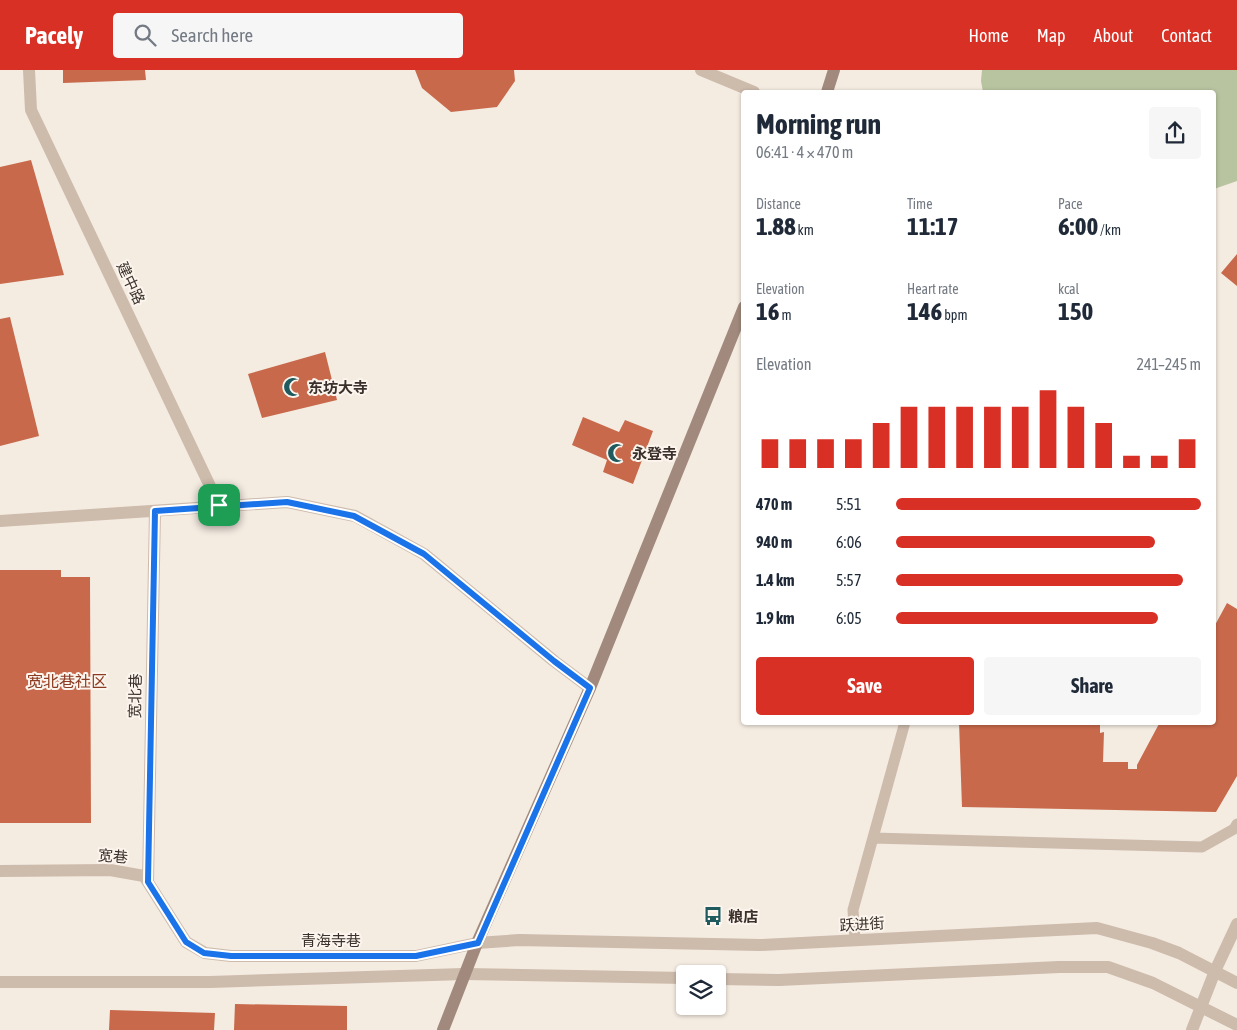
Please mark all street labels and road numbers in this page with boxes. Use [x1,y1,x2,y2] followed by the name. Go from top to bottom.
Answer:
[114,259,148,307] street label: 建中路
[126,673,144,719] street label: 宽北巷
[97,846,129,866] street label: 宽巷
[839,914,885,934] street label: 跃进街
[301,932,361,949] street label: 青海寺巷

